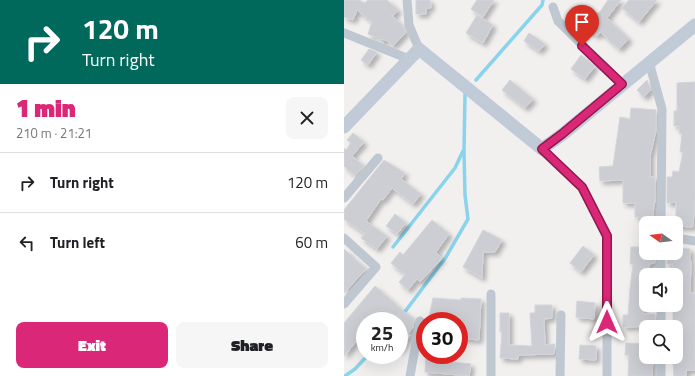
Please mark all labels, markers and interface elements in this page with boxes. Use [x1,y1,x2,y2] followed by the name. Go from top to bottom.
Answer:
[565,5,599,46] pin
[82,7,159,50] text: 120 m
[571,11,593,33] icon: arrive
[16,16,68,68] icon: right
[82,46,155,73] text: Turn right
[16,90,76,126] text: 1 min
[286,97,328,139] button: close
[16,123,92,143] text: 210 m · 21:21
[50,171,114,194] text: Turn right
[287,171,328,194] text: 120 m
[16,172,38,194] icon: right
[639,216,683,260] north arrow
[639,216,683,364] map controls
[50,231,105,254] text: Turn left
[295,231,328,254] text: 60 m
[16,232,38,254] icon: left
[639,268,683,312] button: sound
[586,301,628,343] position arrow
[416,312,468,364] speed limit sign: 30
[371,317,393,348] text: 25
[639,320,683,364] button: search
[16,322,168,368] button: Exit
[176,322,328,368] button: Share
[371,340,393,355] text: km/h

